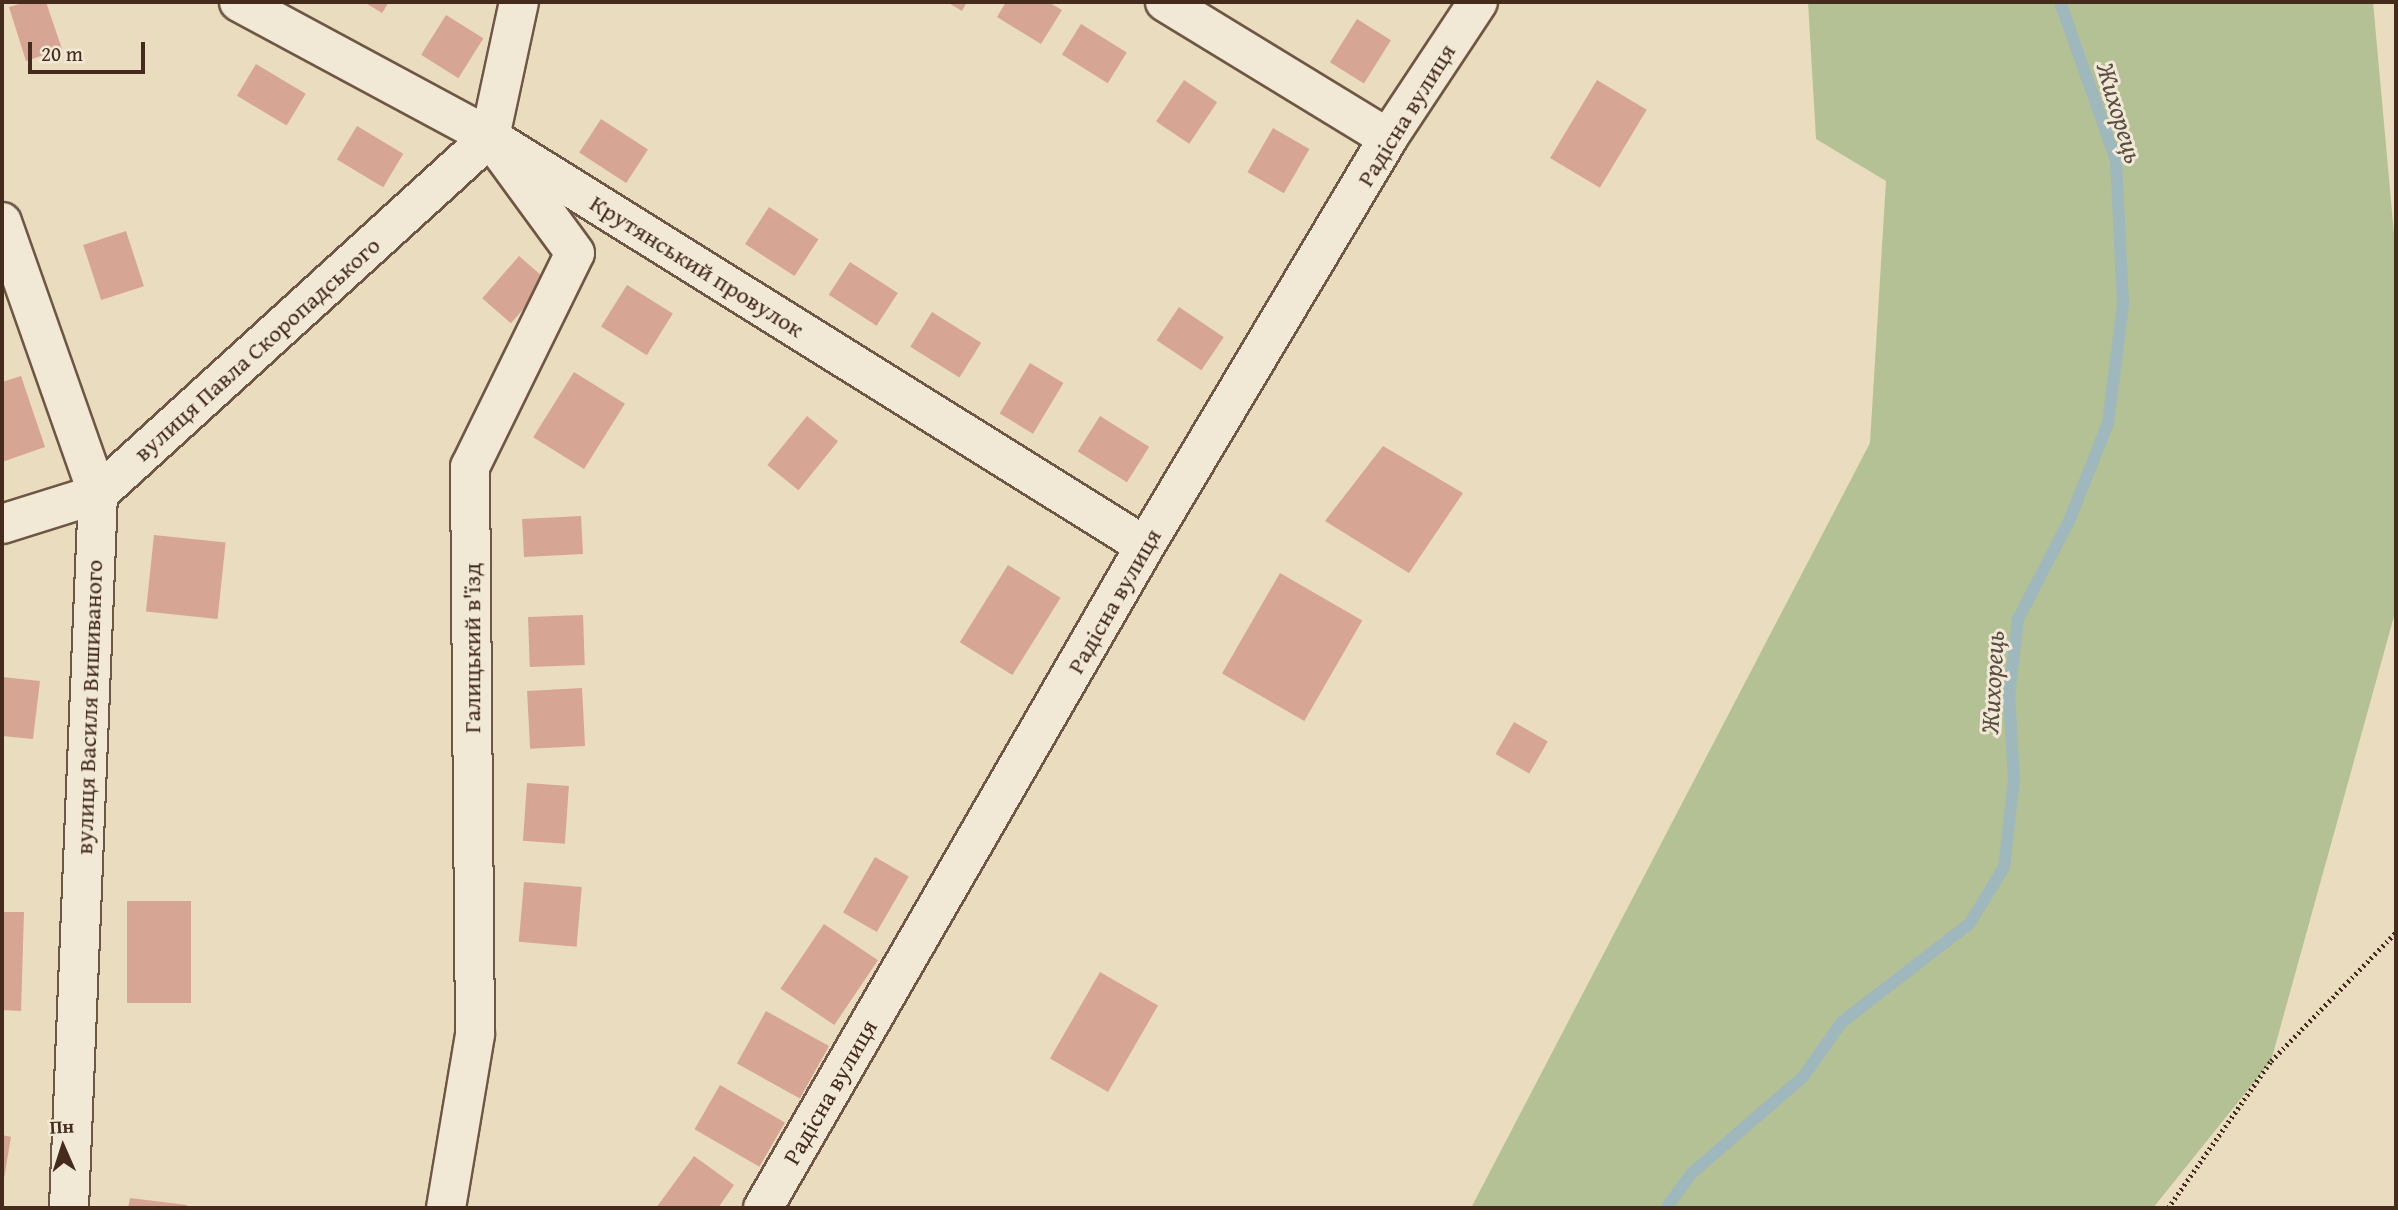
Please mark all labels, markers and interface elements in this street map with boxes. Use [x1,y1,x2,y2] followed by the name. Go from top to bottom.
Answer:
[32,28,149,72] scale bar
[41,38,83,69] text: 20 m
[1351,38,1461,192] street label: Радісна вулиця
[2090,59,2150,167] water label: Жихорець
[585,188,809,344] street label: Крутянський провулок
[128,231,386,467] street label: вулиця Павла Скоропадського
[1061,523,1167,679] street label: Радісна вулиця
[69,559,109,855] street label: вулиця Василя Вишиваного
[458,563,486,733] street label: Галицький в'їзд
[1974,629,2010,735] water label: Жихорець
[777,1014,883,1170] street label: Радісна вулиця
[49,1111,75,1141] text: Пн
[28,1112,98,1182] north arrow

